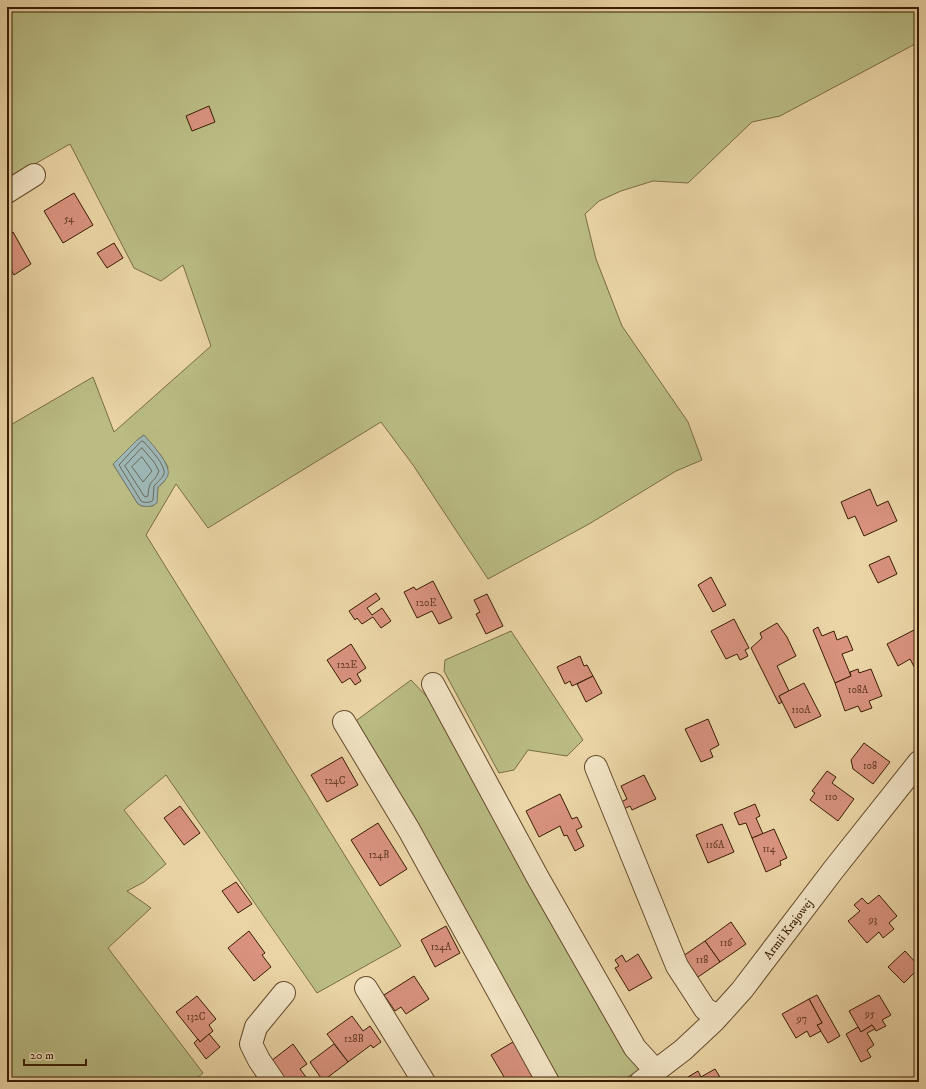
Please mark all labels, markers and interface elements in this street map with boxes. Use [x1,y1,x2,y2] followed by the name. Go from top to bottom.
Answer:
[64,213,74,225] house number: 54
[415,597,437,609] house number: 120E
[337,659,357,671] house number: 122E
[848,684,869,696] house number: 108A
[791,704,811,716] house number: 110A
[863,760,877,772] house number: 108
[325,775,346,787] house number: 124C
[825,791,837,803] house number: 110
[706,839,725,851] house number: 116A
[762,843,776,855] house number: 114
[369,849,389,861] house number: 124B
[761,896,816,963] street label: Armii Krajowej
[868,914,878,926] house number: 93
[720,937,733,949] house number: 116
[431,941,452,953] house number: 124A
[696,954,708,966] house number: 118
[864,1008,875,1020] house number: 95
[187,1011,206,1023] house number: 132C
[796,1013,807,1025] house number: 97
[344,1033,364,1045] house number: 128B
[24,1041,86,1067] scale bar
[30,1048,54,1063] text: 20 m

